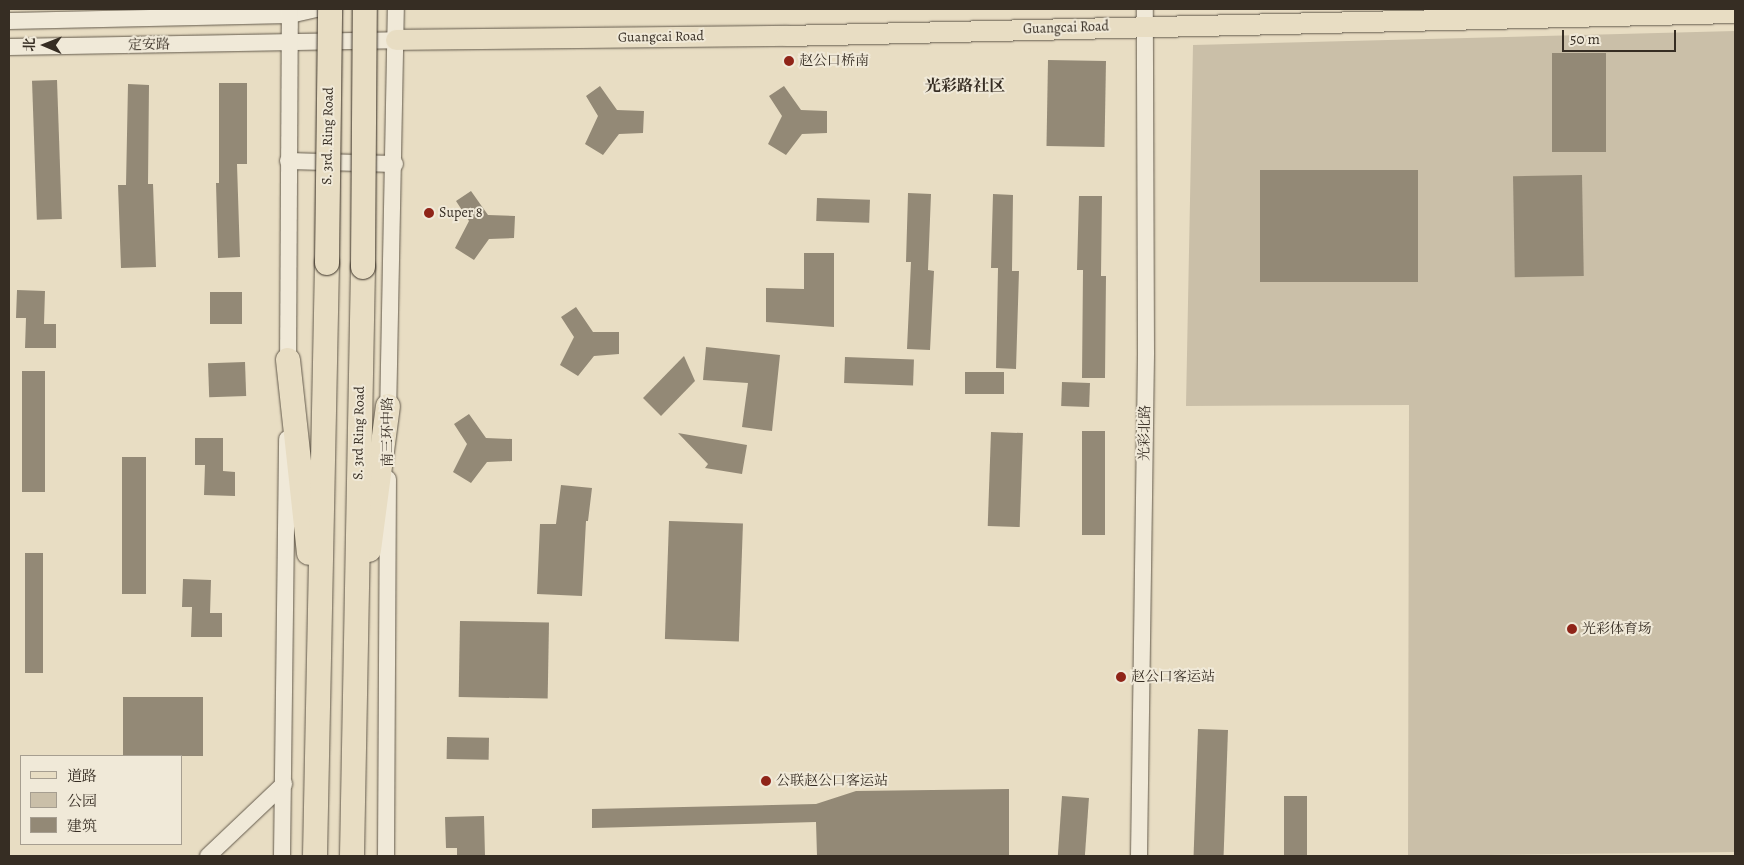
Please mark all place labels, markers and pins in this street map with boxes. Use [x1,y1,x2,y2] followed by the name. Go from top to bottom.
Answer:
[799,53,869,69] place label: 赵公口桥南
[783,55,795,67] marker: 赵公口桥南
[439,205,483,221] place label: Super 8
[423,207,435,219] marker: Super 8
[1582,621,1652,637] place label: 光彩体育场
[1566,623,1578,635] marker: 光彩体育场
[1131,669,1215,685] place label: 赵公口客运站
[1115,671,1127,683] marker: 赵公口客运站
[776,773,888,789] place label: 公联赵公口客运站
[760,775,772,787] marker: 公联赵公口客运站

